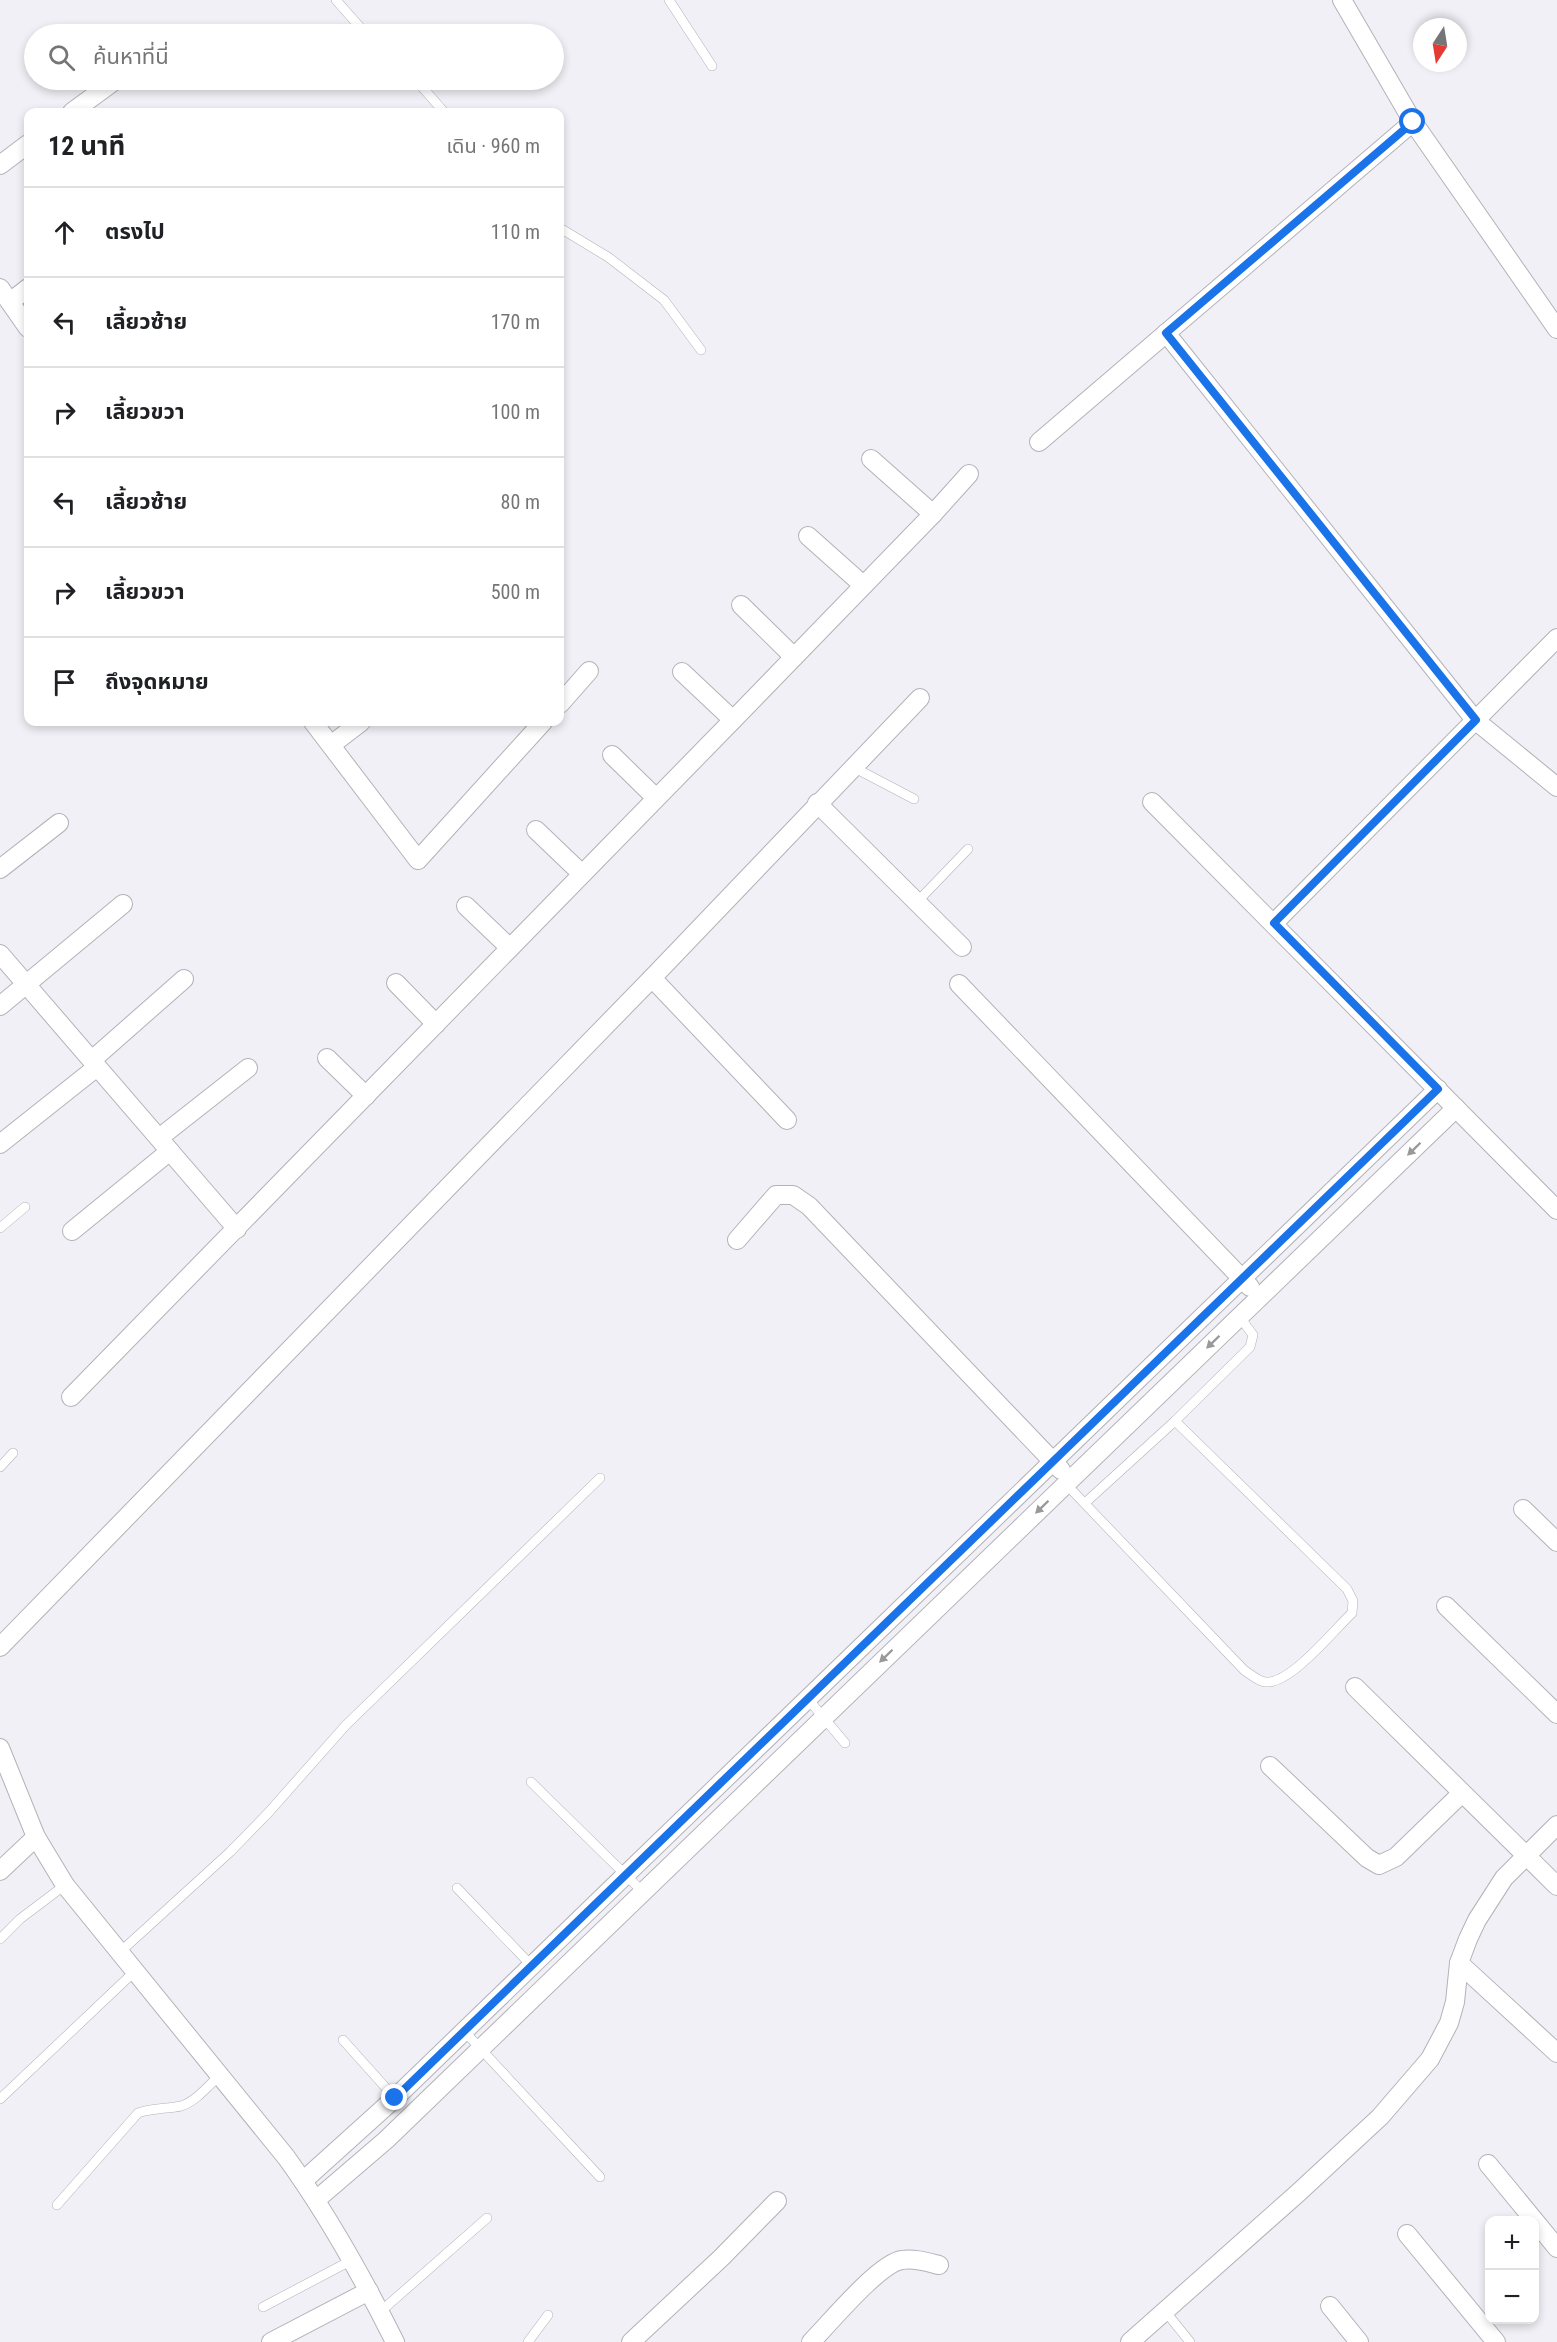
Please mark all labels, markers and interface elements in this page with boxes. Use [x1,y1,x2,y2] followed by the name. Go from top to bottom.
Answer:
[1413,18,1467,72] north arrow
[24,24,564,90] search box
[45,41,78,74] icon: search
[93,44,169,69] text: ค้นหาที่นี่
[1399,108,1425,134] route start
[48,131,125,161] text: 12 นาที
[446,134,540,158] text: เดิน · 960 m
[48,216,81,249] icon: ahead
[105,219,165,244] text: ตรงไป
[491,220,540,244] text: 110 m
[48,306,81,339] icon: left
[105,309,187,334] text: เลี้ยวซ้าย
[491,310,540,334] text: 170 m
[48,396,81,429] icon: right
[105,399,185,424] text: เลี้ยวขวา
[491,400,540,424] text: 100 m
[48,486,81,519] icon: left
[105,489,187,514] text: เลี้ยวซ้าย
[501,490,540,514] text: 80 m
[48,576,81,609] icon: right
[105,579,185,604] text: เลี้ยวขวา
[491,580,540,604] text: 500 m
[48,666,81,699] icon: arrive
[105,669,209,694] text: ถึงจุดหมาย
[1406,1142,1421,1156] one-way arrow
[1206,1335,1220,1349] one-way arrow
[1035,1499,1049,1513] one-way arrow
[880,1649,894,1663] one-way arrow
[381,2084,407,2110] route end
[1485,2216,1539,2324] map controls
[1485,2216,1539,2270] button: +
[1485,2270,1539,2324] button: −

